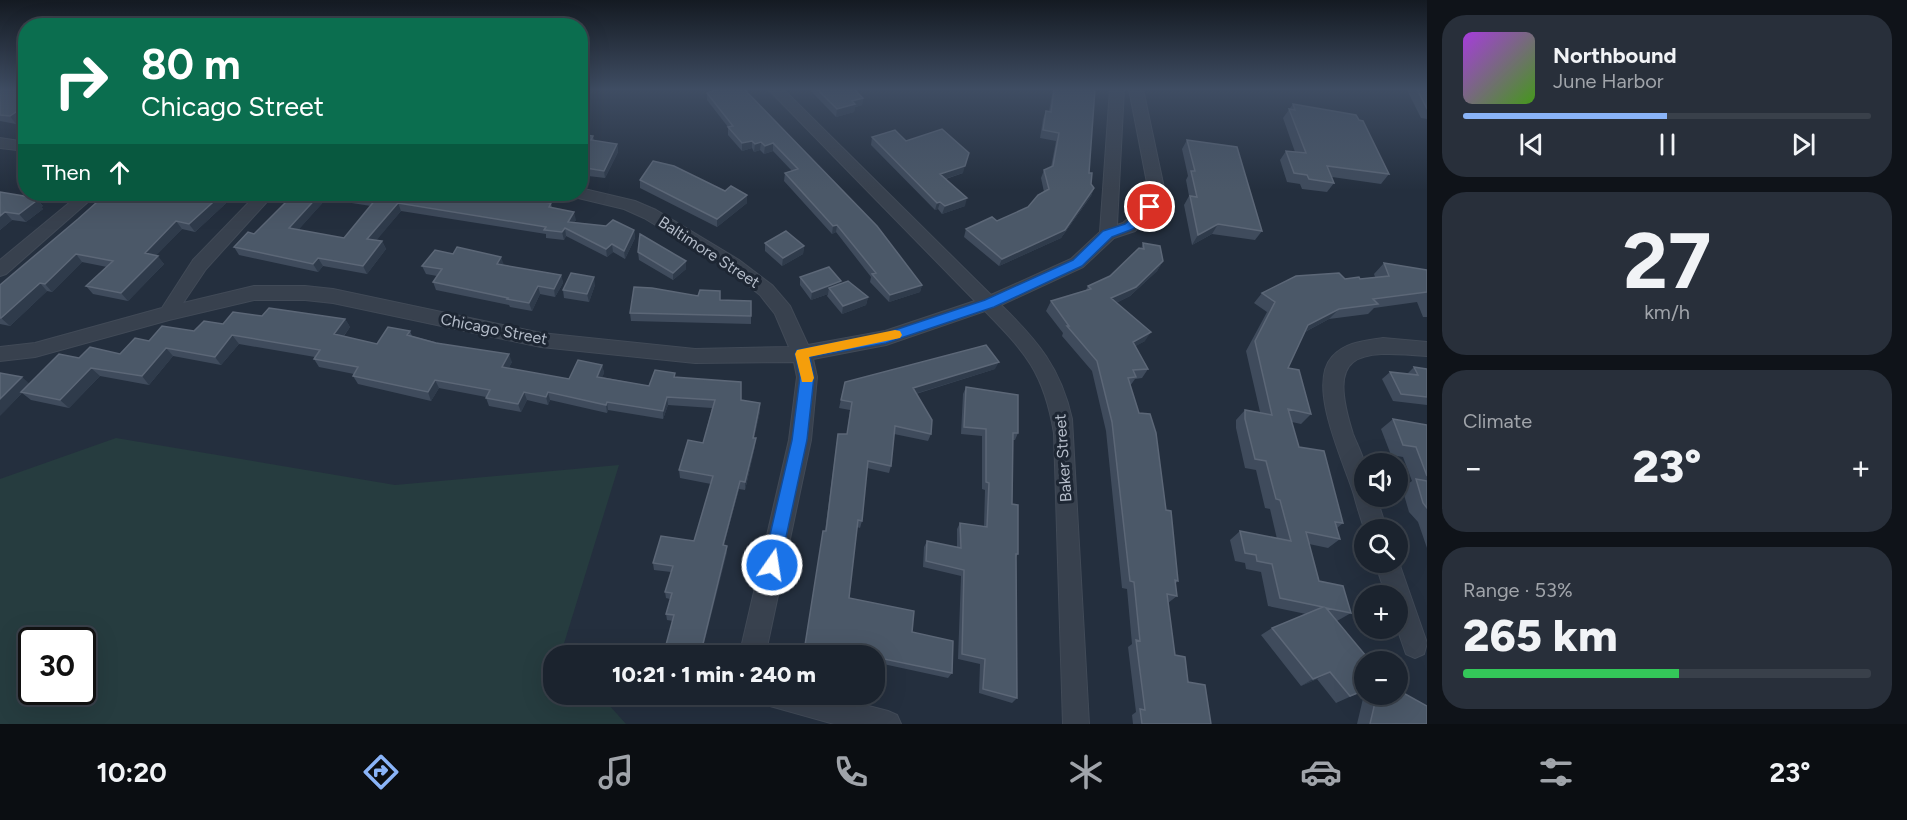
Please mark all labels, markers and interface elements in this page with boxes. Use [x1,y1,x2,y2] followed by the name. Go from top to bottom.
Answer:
[141,39,241,90] text: 80 m
[42,42,120,120] icon: right
[1553,42,1677,69] text: Northbound
[1553,69,1664,93] text: June Harbor
[141,90,324,123] text: Chicago Street
[1515,128,1548,161] icon: previous
[1651,128,1684,161] icon: pause
[1787,128,1820,161] icon: next
[103,156,136,189] icon: ahead
[42,159,91,186] text: Then
[1124,181,1175,232] pin
[1133,190,1166,223] icon: arrive
[655,212,763,292] street label: Baltimore Street
[1623,214,1711,308] text: 27
[1644,300,1690,324] text: km/h
[439,309,549,349] street label: Chicago Street
[1463,409,1532,433] text: Climate
[1050,413,1076,503] street label: Baker Street
[1633,439,1701,493] text: 23°
[1463,448,1484,487] text: −
[1850,448,1871,487] text: +
[1354,453,1408,705] map controls
[1354,453,1408,507] button: sound
[1354,519,1408,573] button: search
[740,533,804,597] position arrow
[1463,578,1573,602] text: Range · 53%
[1354,585,1408,639] button: +
[1463,608,1618,662] text: 265 km
[18,627,96,705] speed limit sign: 30
[1354,651,1408,705] button: −
[612,661,816,688] text: 10:21 · 1 min · 240 m
[360,751,402,793] icon: directions
[595,751,637,793] icon: music
[830,751,872,793] icon: phone
[1065,751,1107,793] icon: climate
[1300,751,1342,793] icon: car
[1535,751,1577,793] icon: filters
[96,756,167,789] text: 10:20
[1770,756,1810,789] text: 23°

